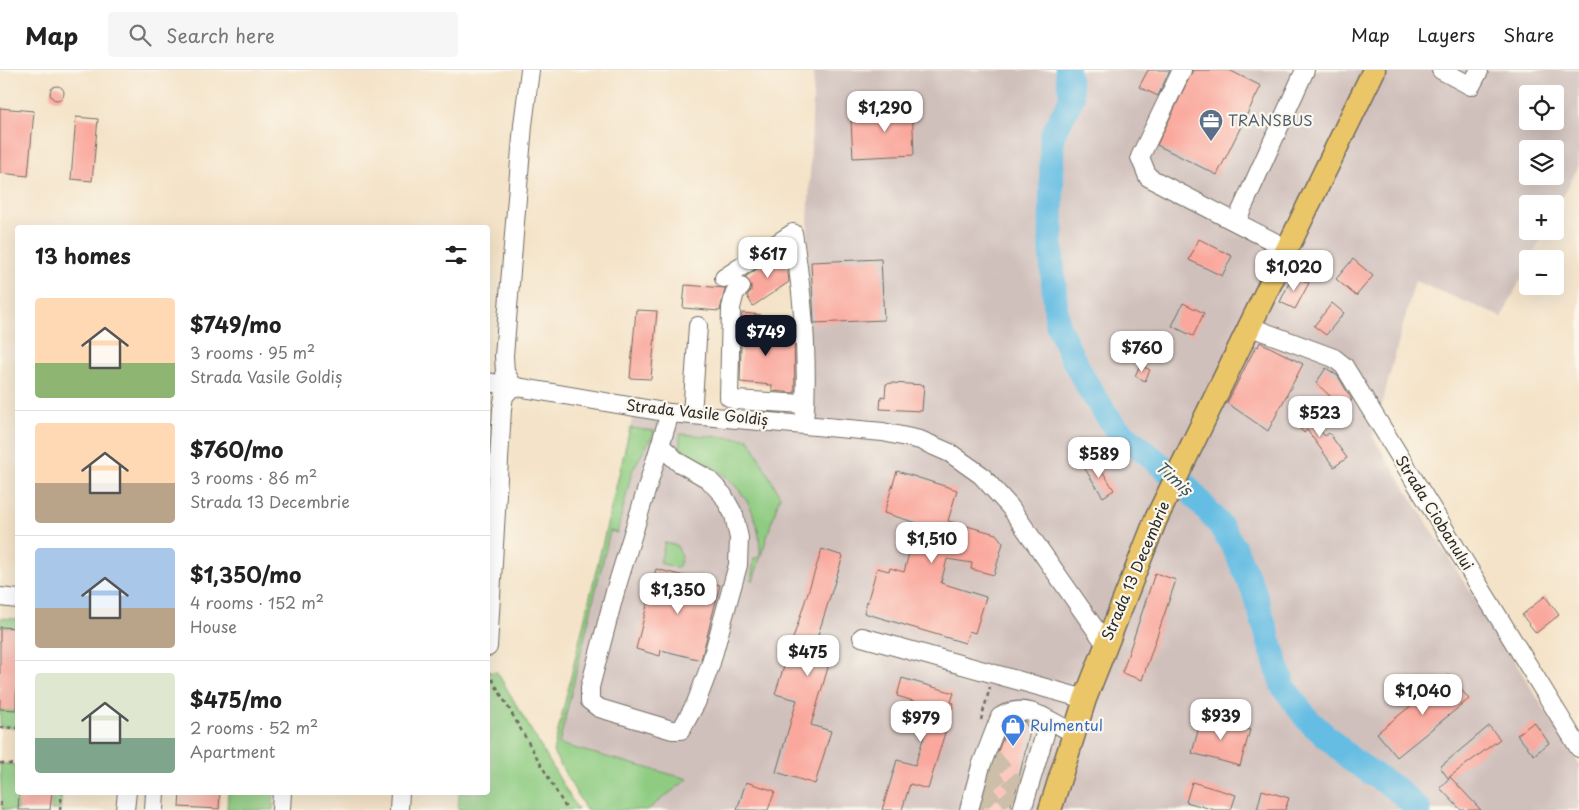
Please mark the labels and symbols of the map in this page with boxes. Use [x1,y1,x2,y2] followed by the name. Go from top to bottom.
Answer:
[844,90,926,133] pin: $1,290
[1198,108,1224,142] office icon: TRANSBUS
[1228,108,1313,131] place label: TRANSBUS
[738,236,798,279] pin: $617
[1253,250,1335,292] pin: $1,020
[736,314,796,357] pin: $749
[1112,330,1172,373] pin: $760
[625,393,770,430] street label: Strada Vasile Goldiș
[1290,396,1350,438] pin: $523
[1069,436,1129,479] pin: $589
[1391,450,1480,574] street label: Strada Ciobanului
[1151,454,1199,501] water label: Timiș
[1095,497,1174,644] street label: Strada 13 Decembrie
[891,522,973,564] pin: $1,510
[637,572,719,615] pin: $1,350
[778,634,838,677] pin: $475
[1382,674,1464,716] pin: $1,040
[1191,698,1251,741] pin: $939
[891,700,951,743] pin: $979
[1000,713,1026,747] shop icon: Rulmentul
[1030,713,1103,736] place label: Rulmentul

